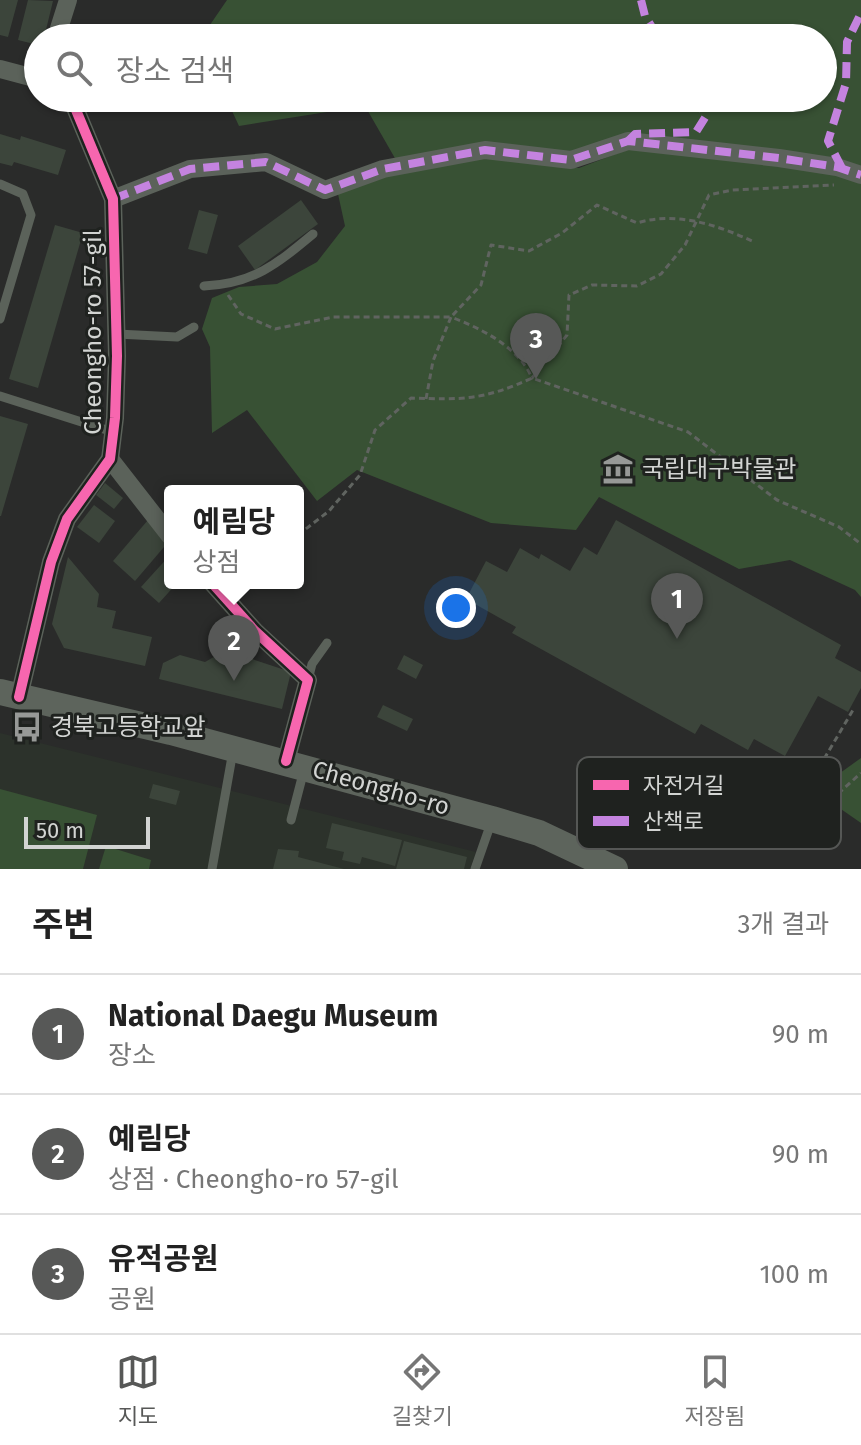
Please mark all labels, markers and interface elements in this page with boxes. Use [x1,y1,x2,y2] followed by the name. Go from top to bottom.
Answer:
[24,24,837,112] search box
[52,46,96,90] icon: search
[116,53,234,89] text: 장소 검색
[79,229,107,435] street label: Cheongho-ro 57-gil
[510,313,562,379] pin: 3
[601,452,635,486] museum icon: 국립대구박물관
[642,455,797,483] place label: 국립대구박물관
[164,485,304,589] popup
[193,504,275,540] text: 예림당
[193,547,240,578] text: 상점
[651,573,703,639] pin: 1
[436,588,476,628] your location
[208,615,260,681] pin: 2
[10,710,44,744] bus stop icon: 경북고등학교앞
[51,713,206,741] place label: 경북고등학교앞
[309,755,453,821] street label: Cheongho-ro
[577,757,841,849] legend
[643,772,724,799] text: 자전거길
[643,808,704,835] text: 산책로
[24,813,150,849] scale bar
[36,817,84,844] text: 50 m
[32,904,95,945] text: 주변
[737,909,829,940] text: 3개 결과
[108,998,438,1034] text: National Daegu Museum
[52,1019,64,1050] text: 1
[772,1019,829,1050] text: 90 m
[108,1040,156,1071] text: 장소
[108,1121,191,1157] text: 예림당
[51,1139,65,1170] text: 2
[772,1139,829,1170] text: 90 m
[108,1164,399,1195] text: 상점 · Cheongho-ro 57-gil
[108,1241,218,1277] text: 유적공원
[51,1259,65,1290] text: 3
[760,1259,829,1290] text: 100 m
[108,1284,156,1315] text: 공원
[116,1350,160,1430] tab: 지도
[392,1350,453,1430] tab: 길찾기
[684,1350,745,1430] tab: 저장됨

